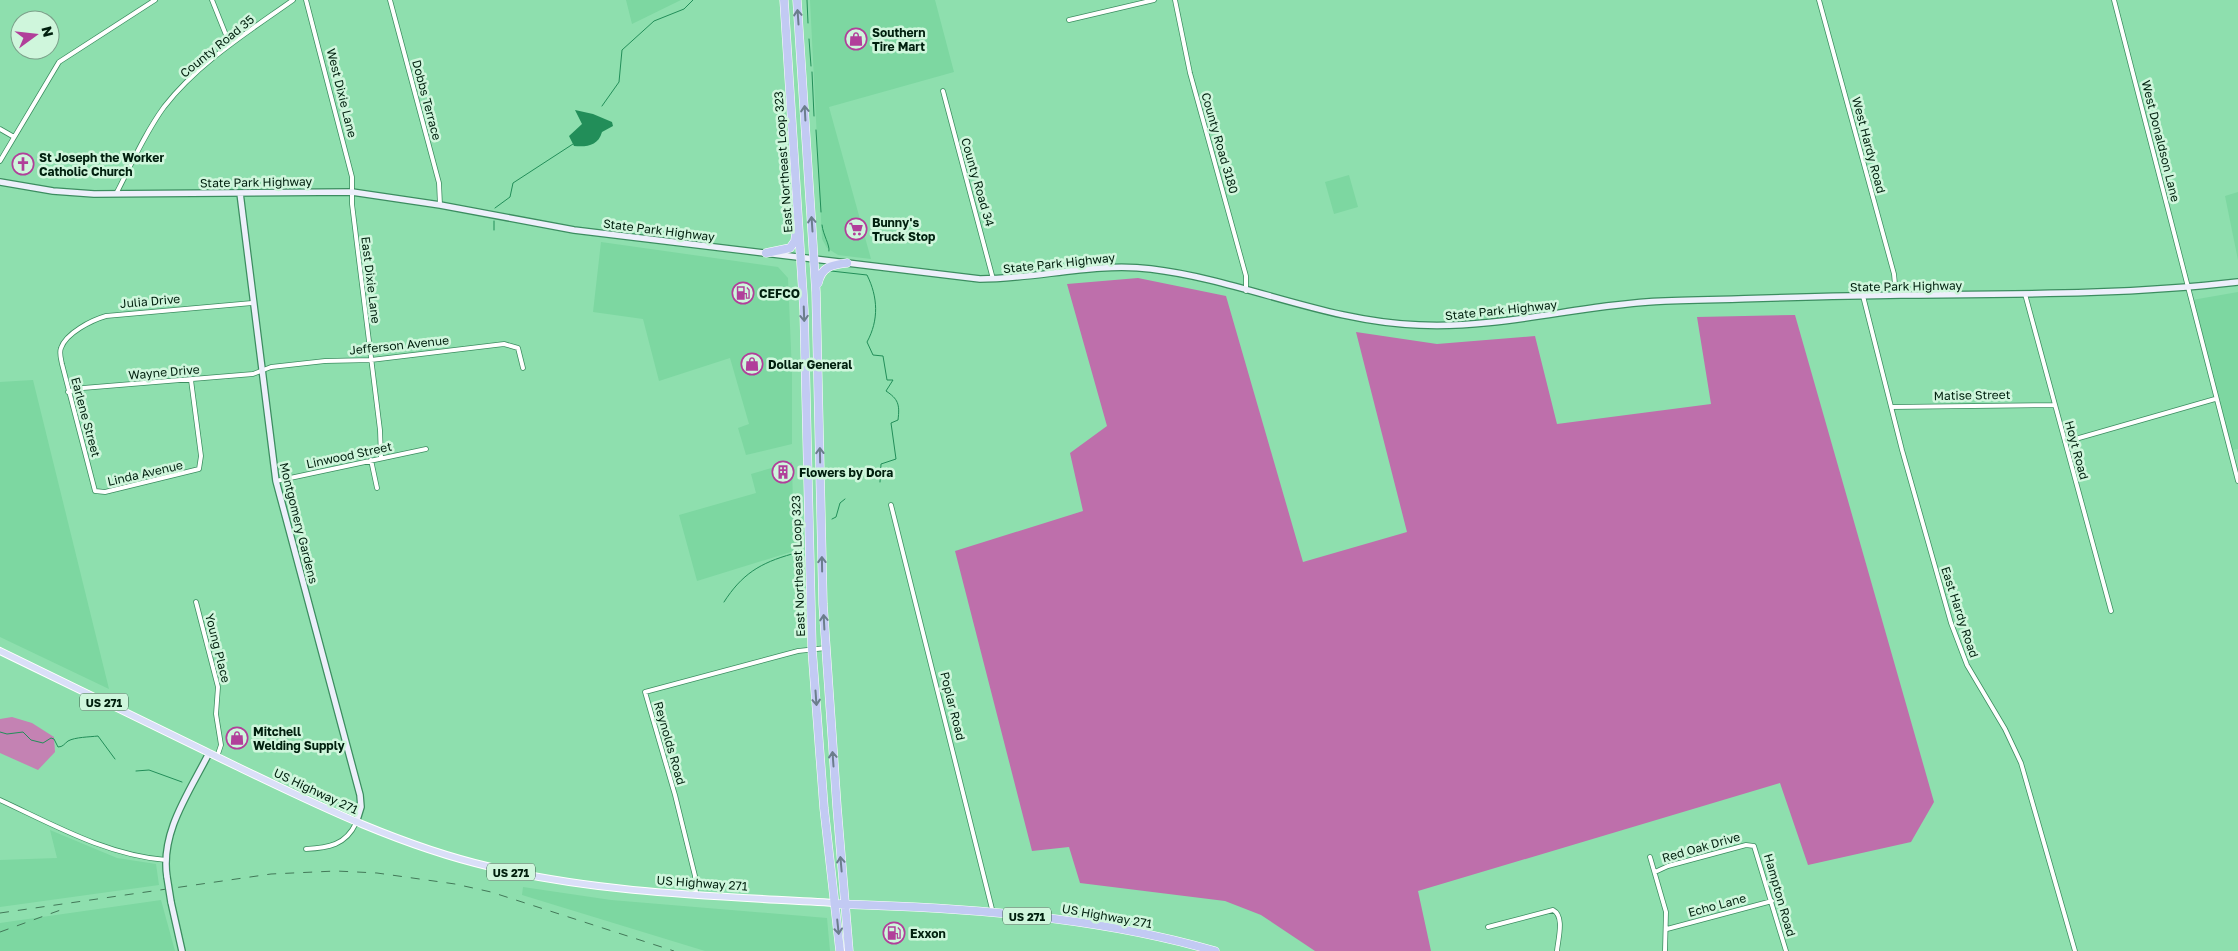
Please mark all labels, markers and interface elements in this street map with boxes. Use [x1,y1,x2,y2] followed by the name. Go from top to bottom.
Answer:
[794,9,803,25] one-way arrow
[10,10,60,60] north arrow
[177,12,257,80] street label: County Road 35
[38,24,58,39] text: N
[872,25,925,54] place label: Southern Tire Mart
[844,27,868,51] shop icon: Southern Tire Mart
[324,47,360,139] street label: West Dixie Lane
[409,58,445,142] street label: Dobbs Terrace
[2139,79,2183,204] street label: West Donaldson Lane
[771,91,795,233] street label: East Northeast Loop 323
[1198,91,1242,195] street label: County Road 3180
[1849,95,1889,195] street label: West Hardy Road
[800,105,809,121] one-way arrow
[958,136,998,228] street label: County Road 34
[39,150,164,179] place label: St Joseph the Worker Catholic Church
[11,152,35,176] church icon: St Joseph the Worker Catholic Church
[200,174,313,190] street label: State Park Highway
[872,215,936,244] place label: Bunny's Truck Stop
[602,216,716,244] street label: State Park Highway
[808,216,817,232] one-way arrow
[844,217,868,241] supermarket icon: Bunny's Truck Stop
[358,236,384,324] street label: East Dixie Lane
[1002,250,1116,276] street label: State Park Highway
[1850,278,1963,294] street label: State Park Highway
[731,281,755,305] fuel station icon: CEFCO
[759,286,800,301] place label: CEFCO
[119,291,181,311] street label: Julia Drive
[1444,297,1558,323] street label: State Park Highway
[799,306,808,322] one-way arrow
[348,332,450,358] street label: Jefferson Avenue
[740,352,764,376] shop icon: Dollar General
[768,357,852,372] place label: Dollar General
[128,361,200,383] street label: Wayne Drive
[68,375,104,459] street label: Earlene Street
[1933,387,2011,403] street label: Matise Street
[2062,419,2092,481] street label: Hoyt Road
[305,439,393,471] street label: Linwood Street
[815,447,825,463] one-way arrow
[106,457,184,489] street label: Linda Avenue
[771,460,795,484] building icon: Flowers by Dora
[277,461,321,585] street label: Montgomery Gardens
[799,465,893,480] place label: Flowers by Dora
[788,495,808,637] street label: East Northeast Loop 323
[817,557,827,573] one-way arrow
[1938,564,1982,660] street label: East Hardy Road
[202,612,234,684] street label: Young Place
[820,614,829,630] one-way arrow
[937,670,969,742] street label: Poplar Road
[811,689,820,705] one-way arrow
[80,694,128,710] road number: US 271
[651,700,689,786] street label: Reynolds Road
[253,724,345,753] place label: Mitchell Welding Supply
[225,726,249,750] shop icon: Mitchell Welding Supply
[828,751,838,767] one-way arrow
[271,765,361,817] street label: US Highway 271
[1660,829,1742,865] street label: Red Oak Drive
[1761,852,1799,938] street label: Hampton Road
[837,856,846,872] one-way arrow
[487,864,535,880] road number: US 271
[656,872,748,894] street label: US Highway 271
[1686,890,1748,920] street label: Echo Lane
[1061,901,1153,931] street label: US Highway 271
[1003,908,1051,924] road number: US 271
[833,919,843,935] one-way arrow
[882,921,906,945] fuel station icon: Exxon
[910,926,946,941] place label: Exxon

